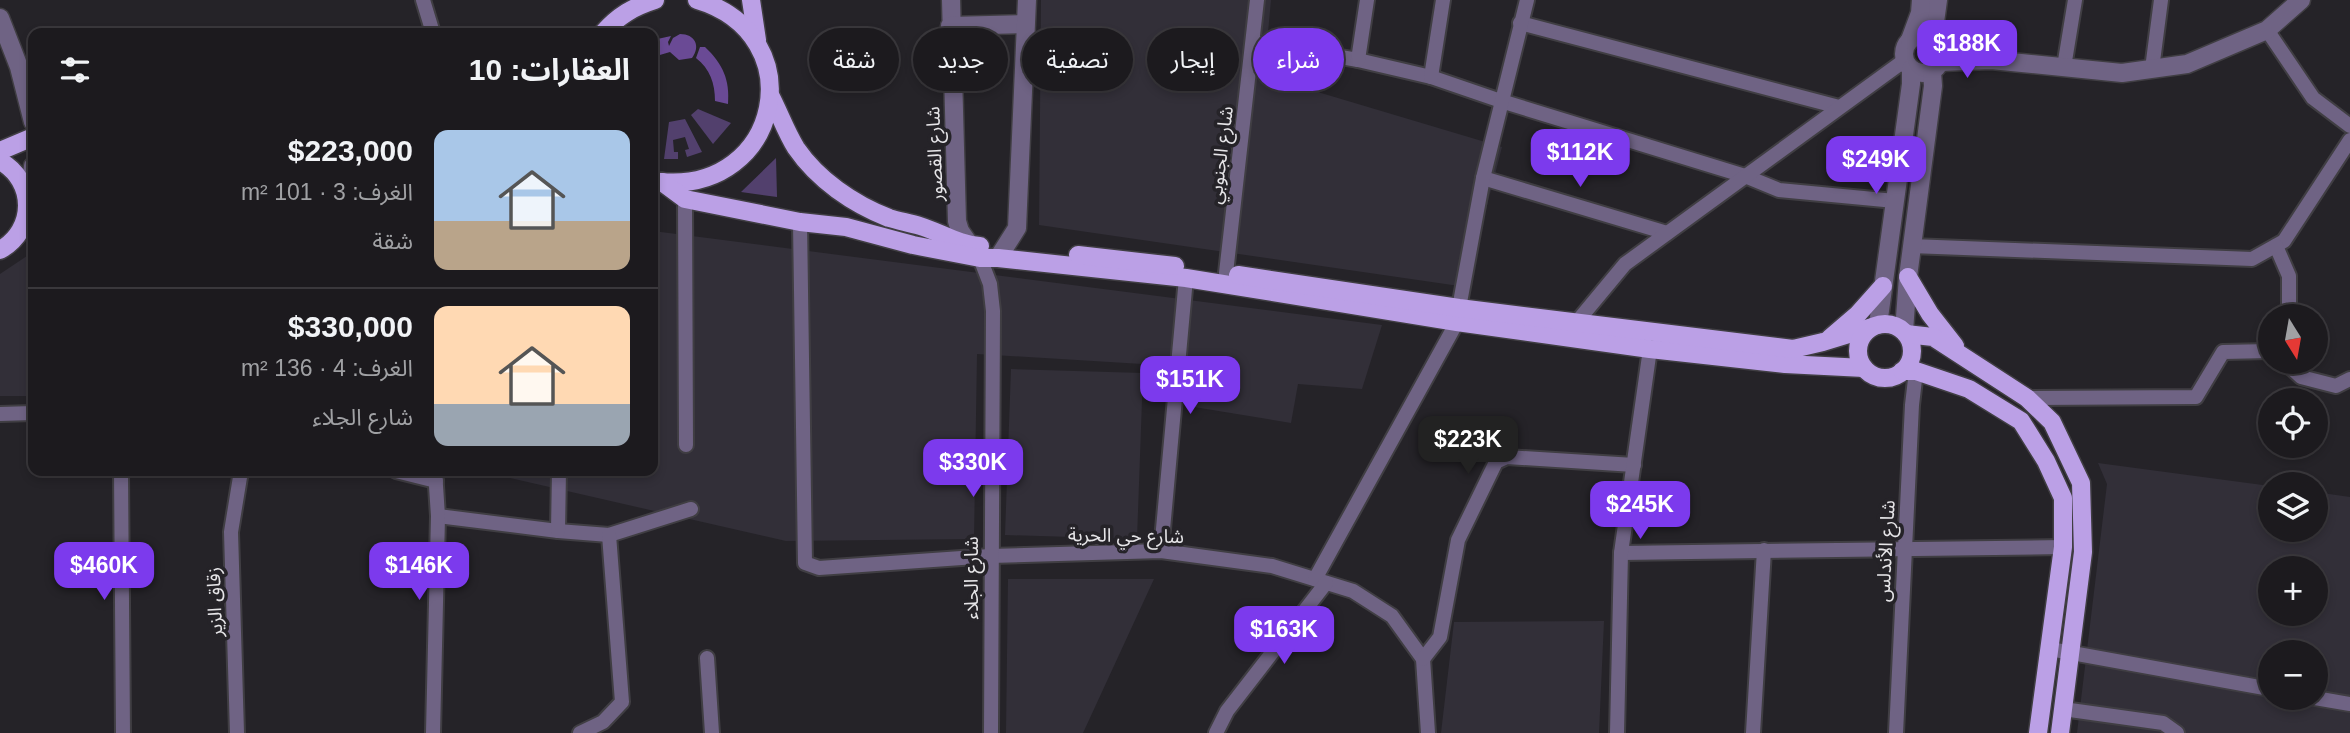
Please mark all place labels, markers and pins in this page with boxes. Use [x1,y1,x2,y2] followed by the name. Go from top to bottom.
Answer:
[1918,20,2016,80] pin: $188K
[1531,130,1629,189] pin: $112K
[1827,136,1925,196] pin: $249K
[1141,356,1239,416] pin: $151K
[1419,416,1517,476] pin: $223K
[924,440,1022,499] pin: $330K
[1591,482,1689,541] pin: $245K
[55,542,153,602] pin: $460K
[370,542,468,602] pin: $146K
[1235,606,1333,666] pin: $163K

